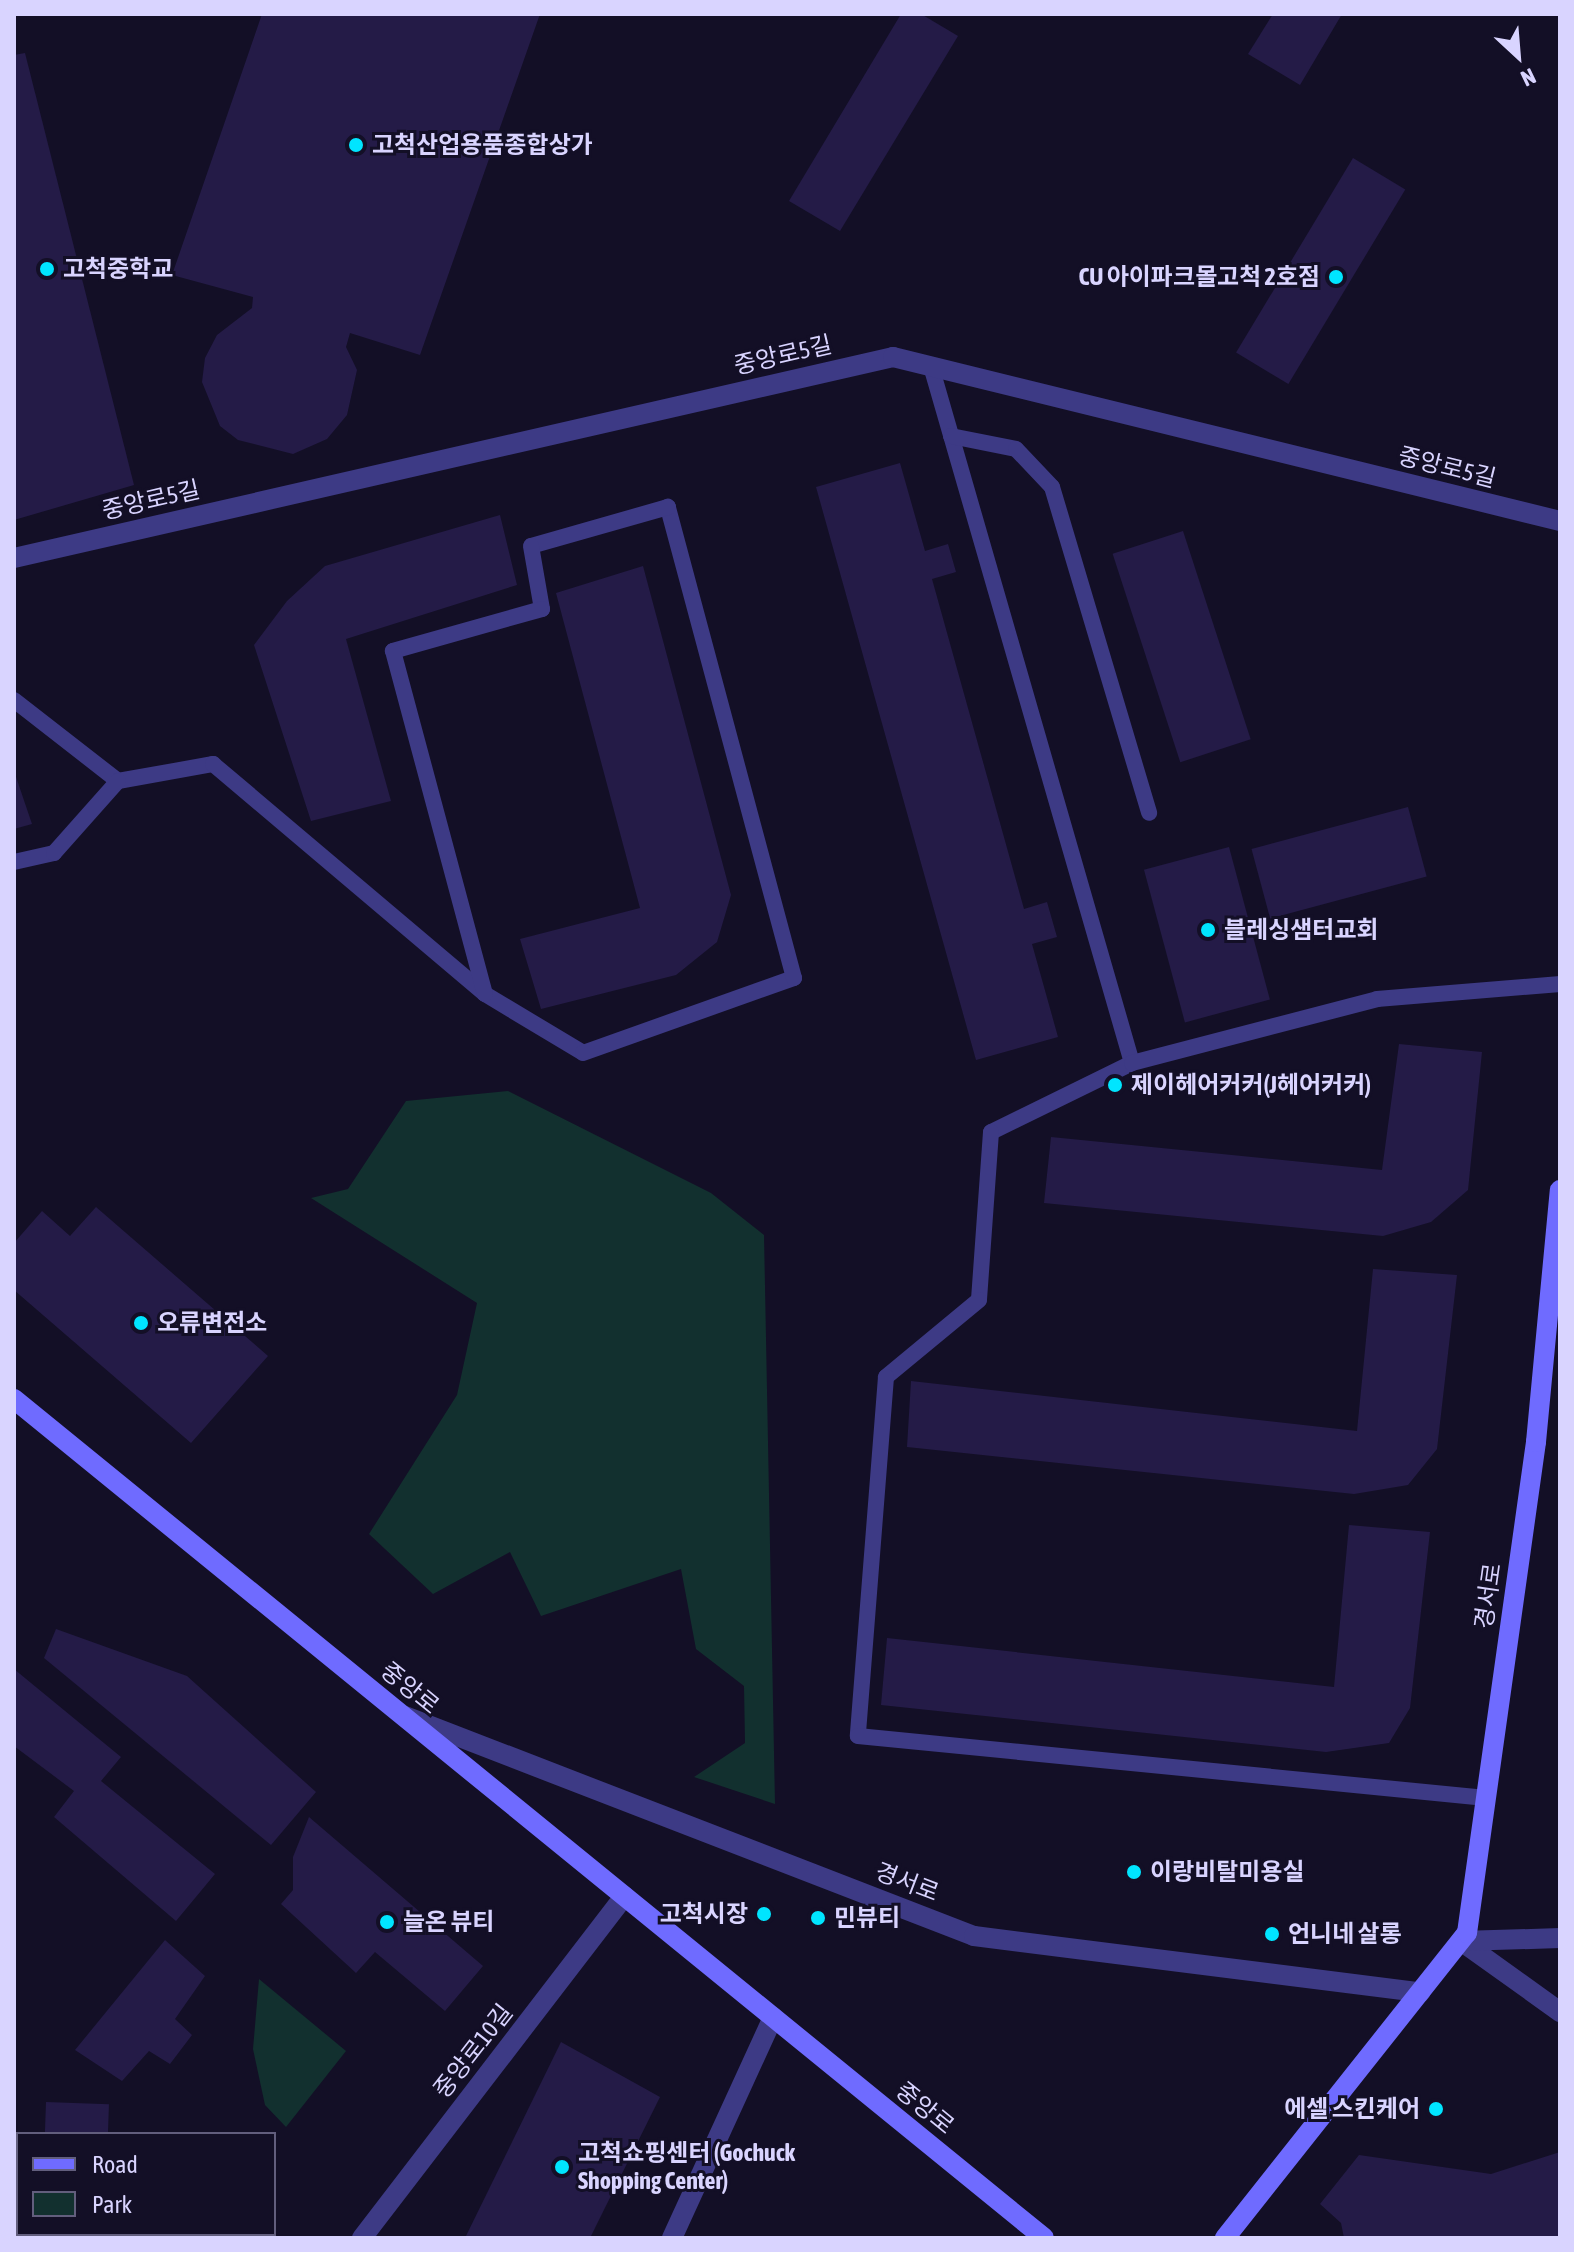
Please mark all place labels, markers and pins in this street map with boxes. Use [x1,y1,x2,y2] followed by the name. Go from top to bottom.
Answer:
[372,131,593,159] place label: 고척산업용품종합상가
[347,136,365,154] marker: 고척산업용품종합상가
[63,255,173,283] place label: 고척중학교
[38,260,56,278] marker: 고척중학교
[1078,263,1320,291] place label: CU 아이파크몰고척 2호점
[1327,268,1345,286] marker: CU 아이파크몰고척 2호점
[1224,916,1379,944] place label: 블레싱샘터교회
[1199,921,1217,939] marker: 블레싱샘터교회
[1131,1071,1371,1099] place label: 제이헤어커커(J헤어커커)
[1106,1076,1124,1094] marker: 제이헤어커커(J헤어커커)
[157,1309,267,1337] place label: 오류변전소
[132,1314,150,1332] marker: 오류변전소
[1150,1858,1305,1886] place label: 이랑비탈미용실
[1125,1863,1143,1881] marker: 이랑비탈미용실
[660,1900,748,1928] place label: 고척시장
[834,1904,900,1932] place label: 민뷰티
[755,1905,773,1923] marker: 고척시장
[403,1908,495,1936] place label: 늘온 뷰티
[809,1909,827,1927] marker: 민뷰티
[378,1913,396,1931] marker: 늘온 뷰티
[1288,1920,1402,1948] place label: 언니네 살롱
[1263,1925,1281,1943] marker: 언니네 살롱
[1284,2095,1420,2123] place label: 에셀 스킨케어
[1427,2100,1445,2118] marker: 에셀 스킨케어
[578,2139,795,2195] place label: 고척쇼핑센터 (Gochuck Shopping Center)
[553,2158,571,2176] marker: 고척쇼핑센터 (Gochuck Shopping Center)

